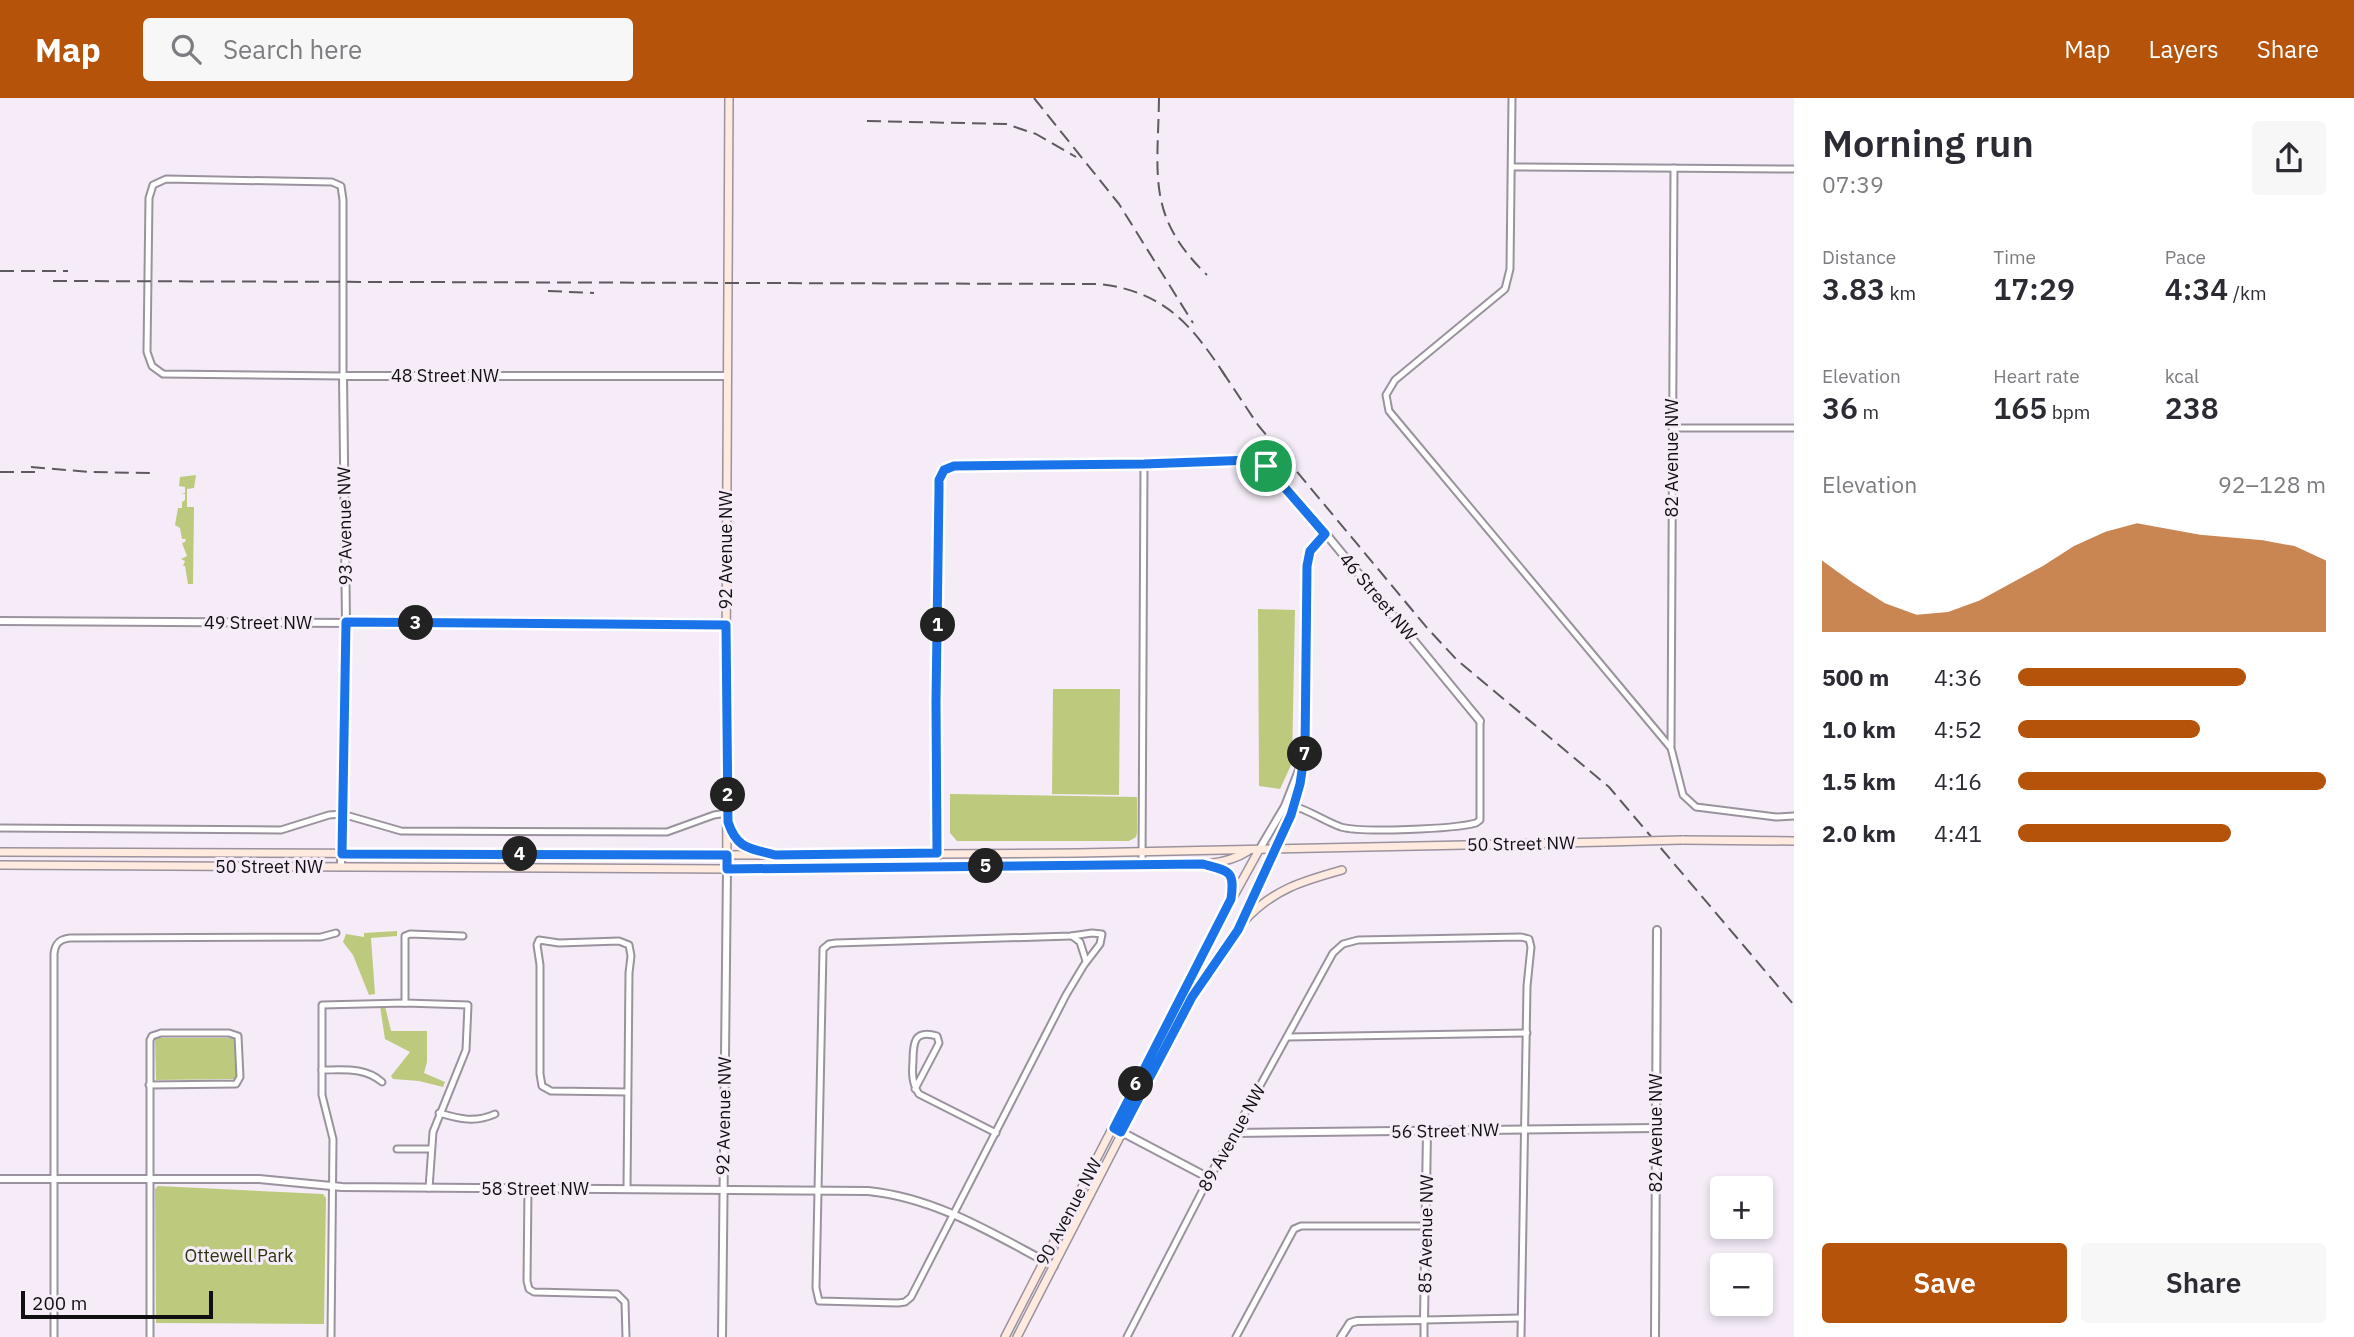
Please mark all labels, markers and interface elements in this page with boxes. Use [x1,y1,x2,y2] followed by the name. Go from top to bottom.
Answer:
[143,18,633,81] search box
[35,28,101,71] text: Map
[167,30,205,68] icon: search
[223,32,362,66] text: Search here
[2064,33,2111,65] text: Map
[2149,33,2219,65] text: Layers
[2257,33,2319,65] text: Share
[1822,118,2034,167] text: Morning run
[2252,121,2326,195] button: share
[1822,169,1884,199] text: 07:39
[1822,245,1896,269] text: Distance
[1993,245,2036,269] text: Time
[2165,245,2206,269] text: Pace
[1822,269,1885,308] text: 3.83
[1993,269,2075,308] text: 17:29
[2165,269,2228,308] text: 4:34
[1885,281,1916,305] text: km
[2228,281,2267,305] text: /km
[391,364,499,387] street label: 48 Street NW
[1822,364,1901,388] text: Elevation
[1993,364,2080,388] text: Heart rate
[2165,364,2199,388] text: kcal
[1822,388,1858,427] text: 36
[1993,388,2047,427] text: 165
[2165,388,2219,427] text: 238
[1660,399,1683,517] street label: 82 Avenue NW
[1858,400,1879,424] text: m
[2047,400,2090,424] text: bpm
[1236,436,1296,496] pin
[1247,447,1285,485] icon: arrive
[332,466,357,586] street label: 93 Avenue NW
[1822,469,1917,499] text: Elevation
[2218,469,2326,499] text: 92–128 m
[714,491,737,609] street label: 92 Avenue NW
[1335,548,1422,646] street label: 46 Street NW
[398,606,434,640] pin: 3
[920,608,956,642] pin: 1
[410,610,421,634] text: 3
[204,611,312,634] street label: 49 Street NW
[932,612,943,636] text: 1
[1822,662,1889,692] text: 500 m
[1934,662,1982,692] text: 4:36
[1822,714,1896,744] text: 1.0 km
[1934,714,1982,744] text: 4:52
[1288,736,1322,772] pin: 7
[1299,741,1310,765] text: 7
[1822,766,1896,796] text: 1.5 km
[1934,766,1982,796] text: 4:16
[710,778,746,812] pin: 2
[722,782,733,806] text: 2
[1822,818,1896,848] text: 2.0 km
[1934,818,1982,848] text: 4:41
[1467,831,1575,856] street label: 50 Street NW
[503,836,538,872] pin: 4
[514,841,525,865] text: 4
[968,848,1004,884] pin: 5
[980,853,991,877] text: 5
[215,855,323,878] street label: 50 Street NW
[711,1056,736,1176] street label: 92 Avenue NW
[1118,1066,1154,1102] pin: 6
[1130,1071,1141,1095] text: 6
[1644,1074,1667,1192] street label: 82 Avenue NW
[1193,1080,1270,1195] street label: 89 Avenue NW
[1391,1118,1499,1143] street label: 56 Street NW
[1030,1154,1107,1270] street label: 90 Avenue NW
[1413,1174,1438,1294] street label: 85 Avenue NW
[1710,1176,1773,1316] map controls
[1710,1176,1773,1239] button: +
[481,1177,589,1200] street label: 58 Street NW
[1822,1243,2067,1323] button: Save
[2081,1243,2326,1323] button: Share
[185,1244,294,1267] park label: Ottewell Park
[1710,1253,1773,1316] button: −
[21,1288,214,1320] scale bar
[32,1291,87,1315] text: 200 m

